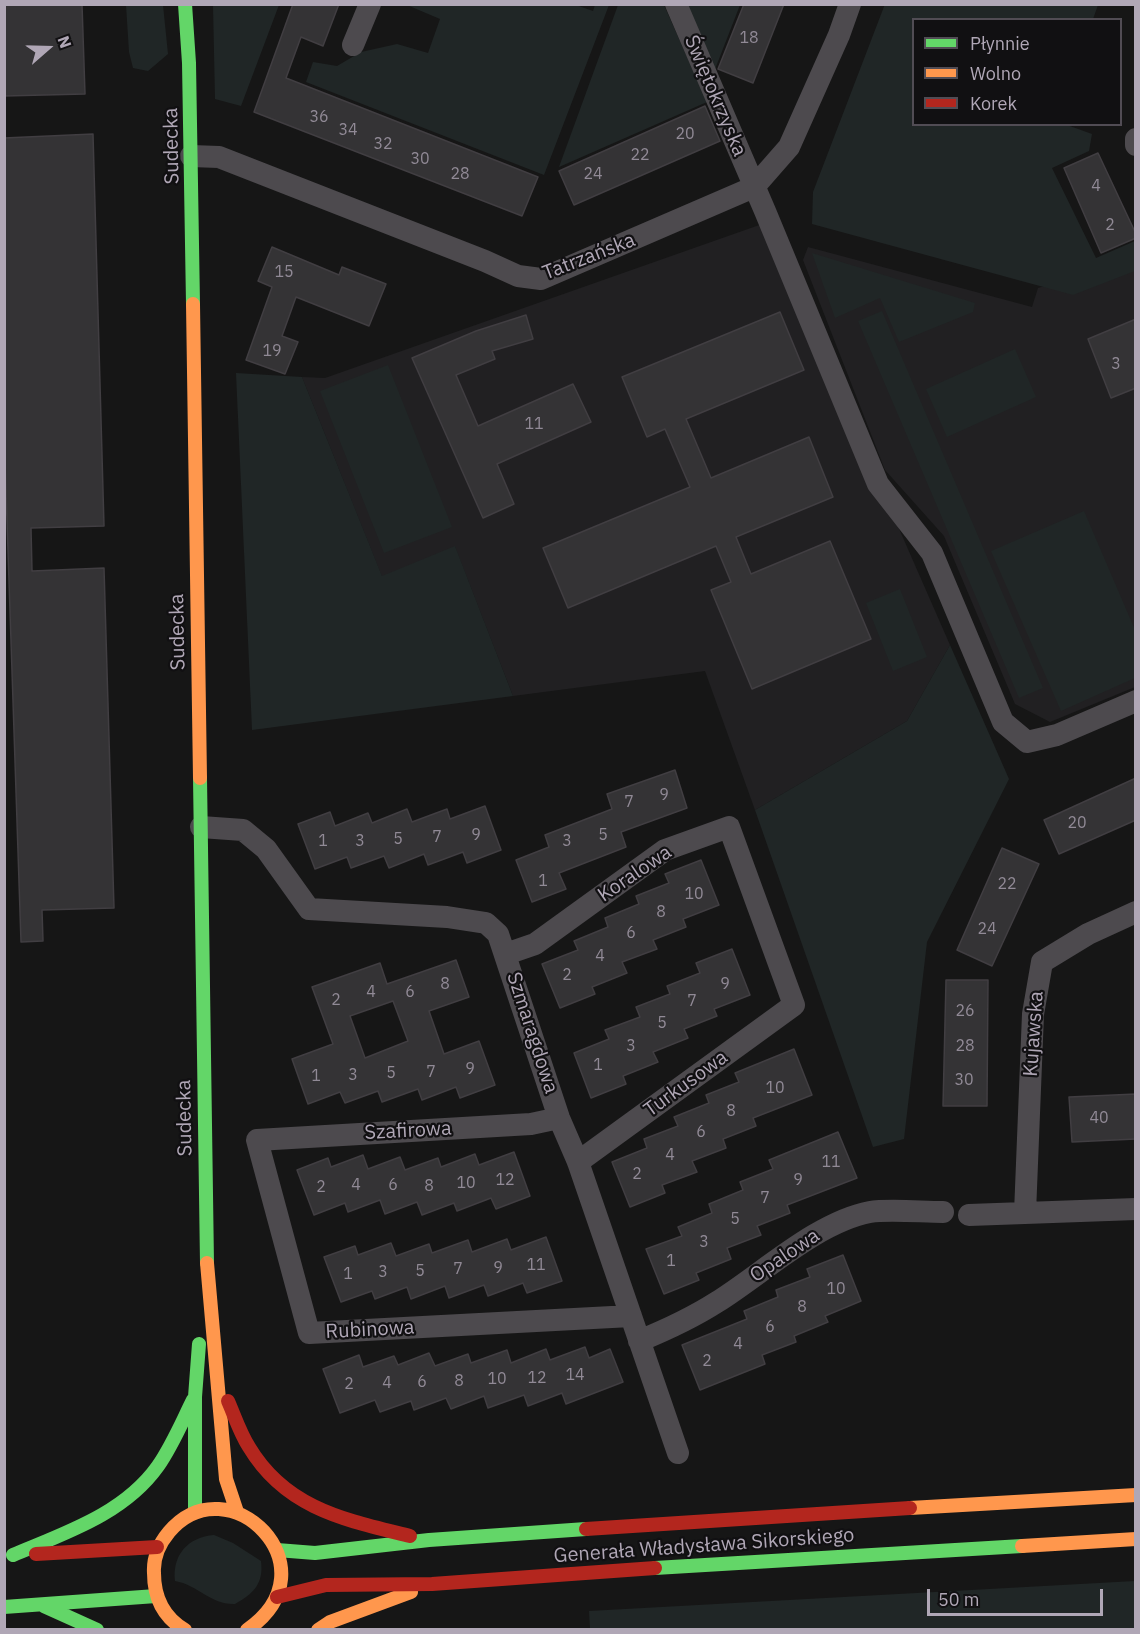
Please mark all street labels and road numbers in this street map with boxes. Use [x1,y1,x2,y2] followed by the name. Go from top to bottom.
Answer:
[679,32,751,160] street label: Świętokrzyska
[159,107,185,185] street label: Sudecka
[539,228,639,286] street label: Tatrzańska
[165,593,191,671] street label: Sudecka
[594,841,676,907] street label: Koralowa
[501,969,563,1097] street label: Szmaragdowa
[1019,990,1049,1078] street label: Kujawska
[639,1046,733,1122] street label: Turkusowa
[172,1079,198,1157] street label: Sudecka
[364,1117,452,1145] street label: Szafirowa
[746,1224,824,1288] street label: Opalowa
[325,1316,415,1344] street label: Rubinowa
[553,1524,855,1568] street label: Generała Władysława Sikorskiego

